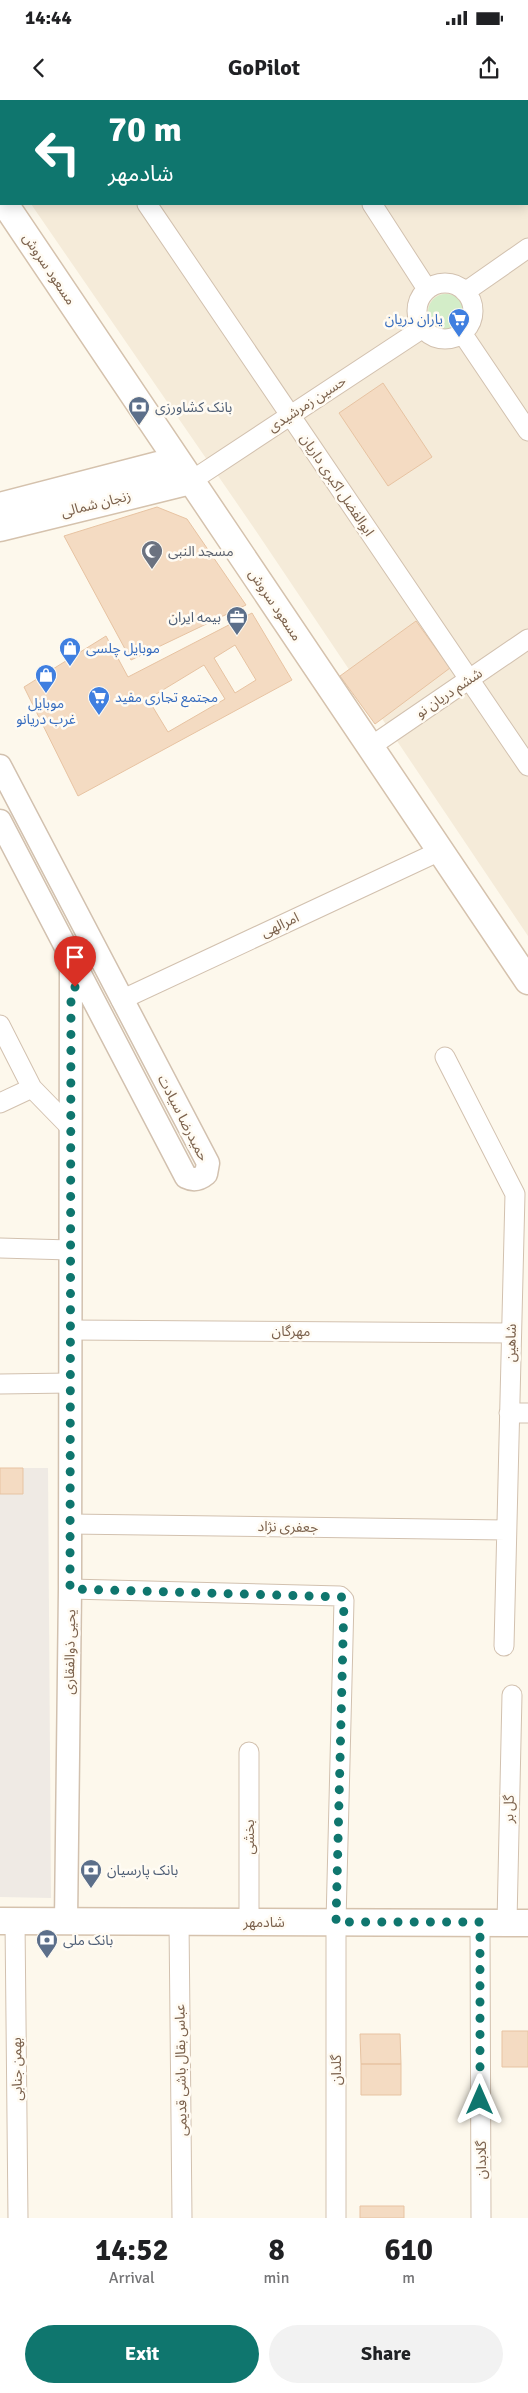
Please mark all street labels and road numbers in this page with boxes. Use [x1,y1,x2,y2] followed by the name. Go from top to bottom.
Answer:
[19,230,79,308] street label: مسعود سروش
[265,372,349,436] street label: حسین زمرشيدی
[296,431,378,539] street label: ابوالفضل اکبری داریان
[59,487,133,521] street label: زنجان شمالی
[245,566,305,644] street label: مسعود سروش
[413,665,487,723] street label: ششم دریان‌ نو
[258,909,302,941] street label: امرالهی
[154,1072,212,1164] street label: حمیدرضا سیادت
[272,1323,310,1340] street label: مهرگان
[502,1324,520,1362] street label: شاهین
[257,1518,319,1536] street label: جعفری نژاد
[61,1609,79,1695] street label: یحیی ذوالفقاری
[500,1794,518,1824] street label: گل بر
[241,1819,258,1854] street label: بخشی
[242,1914,285,1931] street label: شادمهر
[171,2004,191,2136] street label: عباس بقال باشی قدیمی
[8,2037,26,2101] street label: بهمن جنابی
[328,2055,345,2085] street label: گلدان
[473,2141,490,2179] street label: گلابدان

